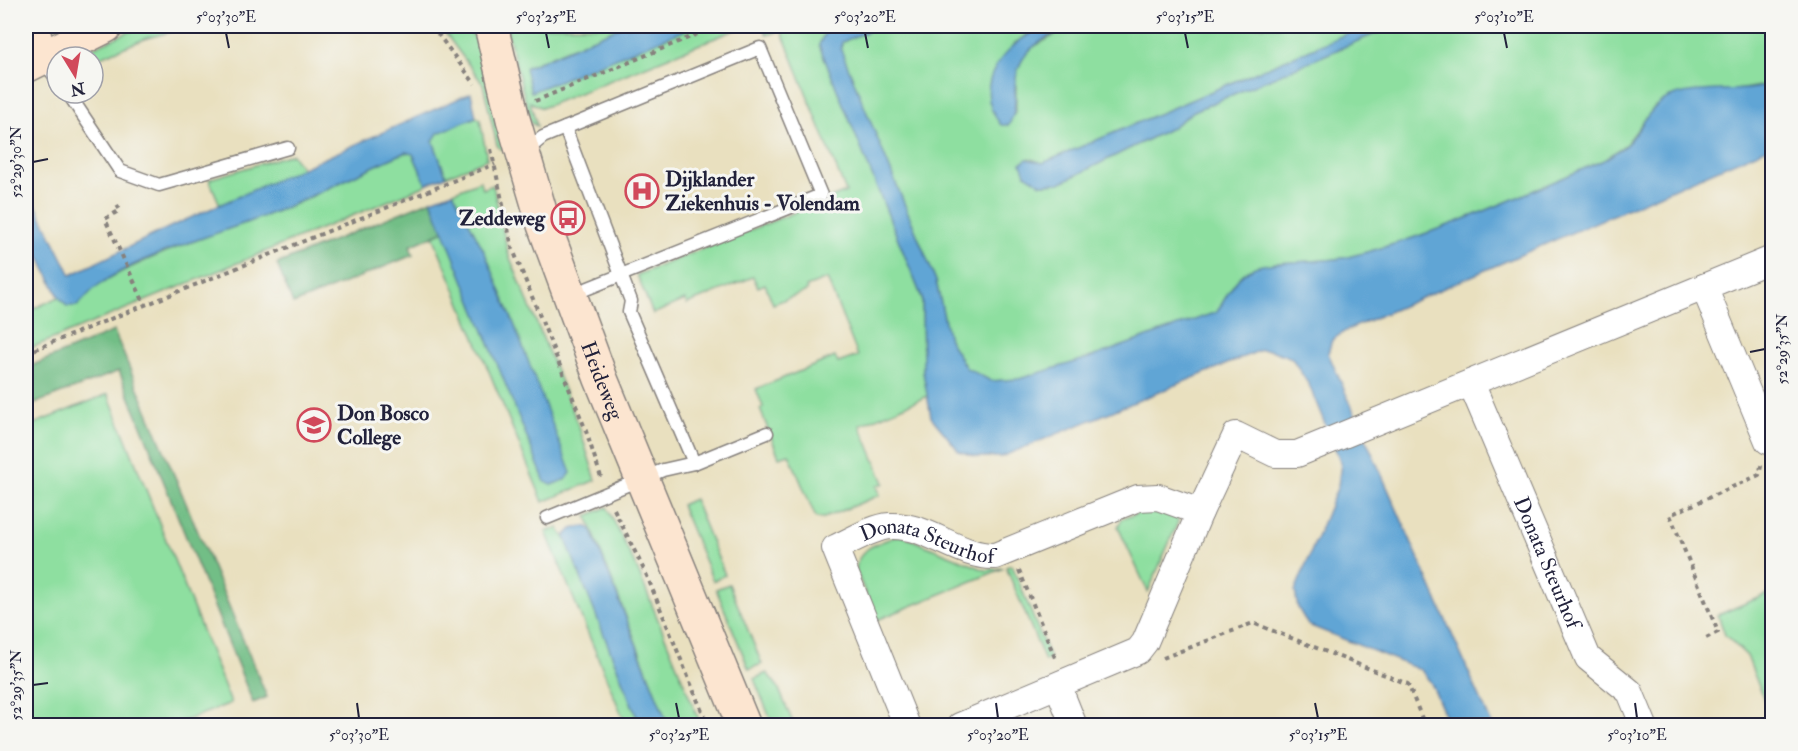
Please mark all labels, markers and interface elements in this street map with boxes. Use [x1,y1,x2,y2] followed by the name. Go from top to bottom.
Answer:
[196,8,256,27] text: 5°03'30"E
[516,8,577,27] text: 5°03'25"E
[834,8,896,27] text: 5°03'20"E
[1156,8,1214,27] text: 5°03'15"E
[1474,8,1534,27] text: 5°03'10"E
[45,45,105,105] north arrow
[68,77,88,100] text: N
[7,125,26,198] text: 52°29'30"N
[665,166,861,217] place label: Dijklander Ziekenhuis - Volendam
[624,173,660,209] hospital icon: Dijklander Ziekenhuis - Volendam
[550,200,586,236] bus stop icon: Zeddeweg
[459,205,546,232] place label: Zeddeweg
[1773,313,1792,384] text: 52°29'35"N
[574,338,630,425] street label: Heideweg
[337,400,429,451] place label: Don Bosco College
[296,407,332,443] school or university icon: Don Bosco College
[1507,493,1588,635] street label: Donata Steurhof
[856,513,998,570] street label: Donata Steurhof
[7,649,26,720] text: 52°29'35"N
[329,726,389,745] text: 5°03'30"E
[649,726,710,745] text: 5°03'25"E
[967,726,1029,745] text: 5°03'20"E
[1289,726,1347,745] text: 5°03'15"E
[1607,726,1667,745] text: 5°03'10"E

